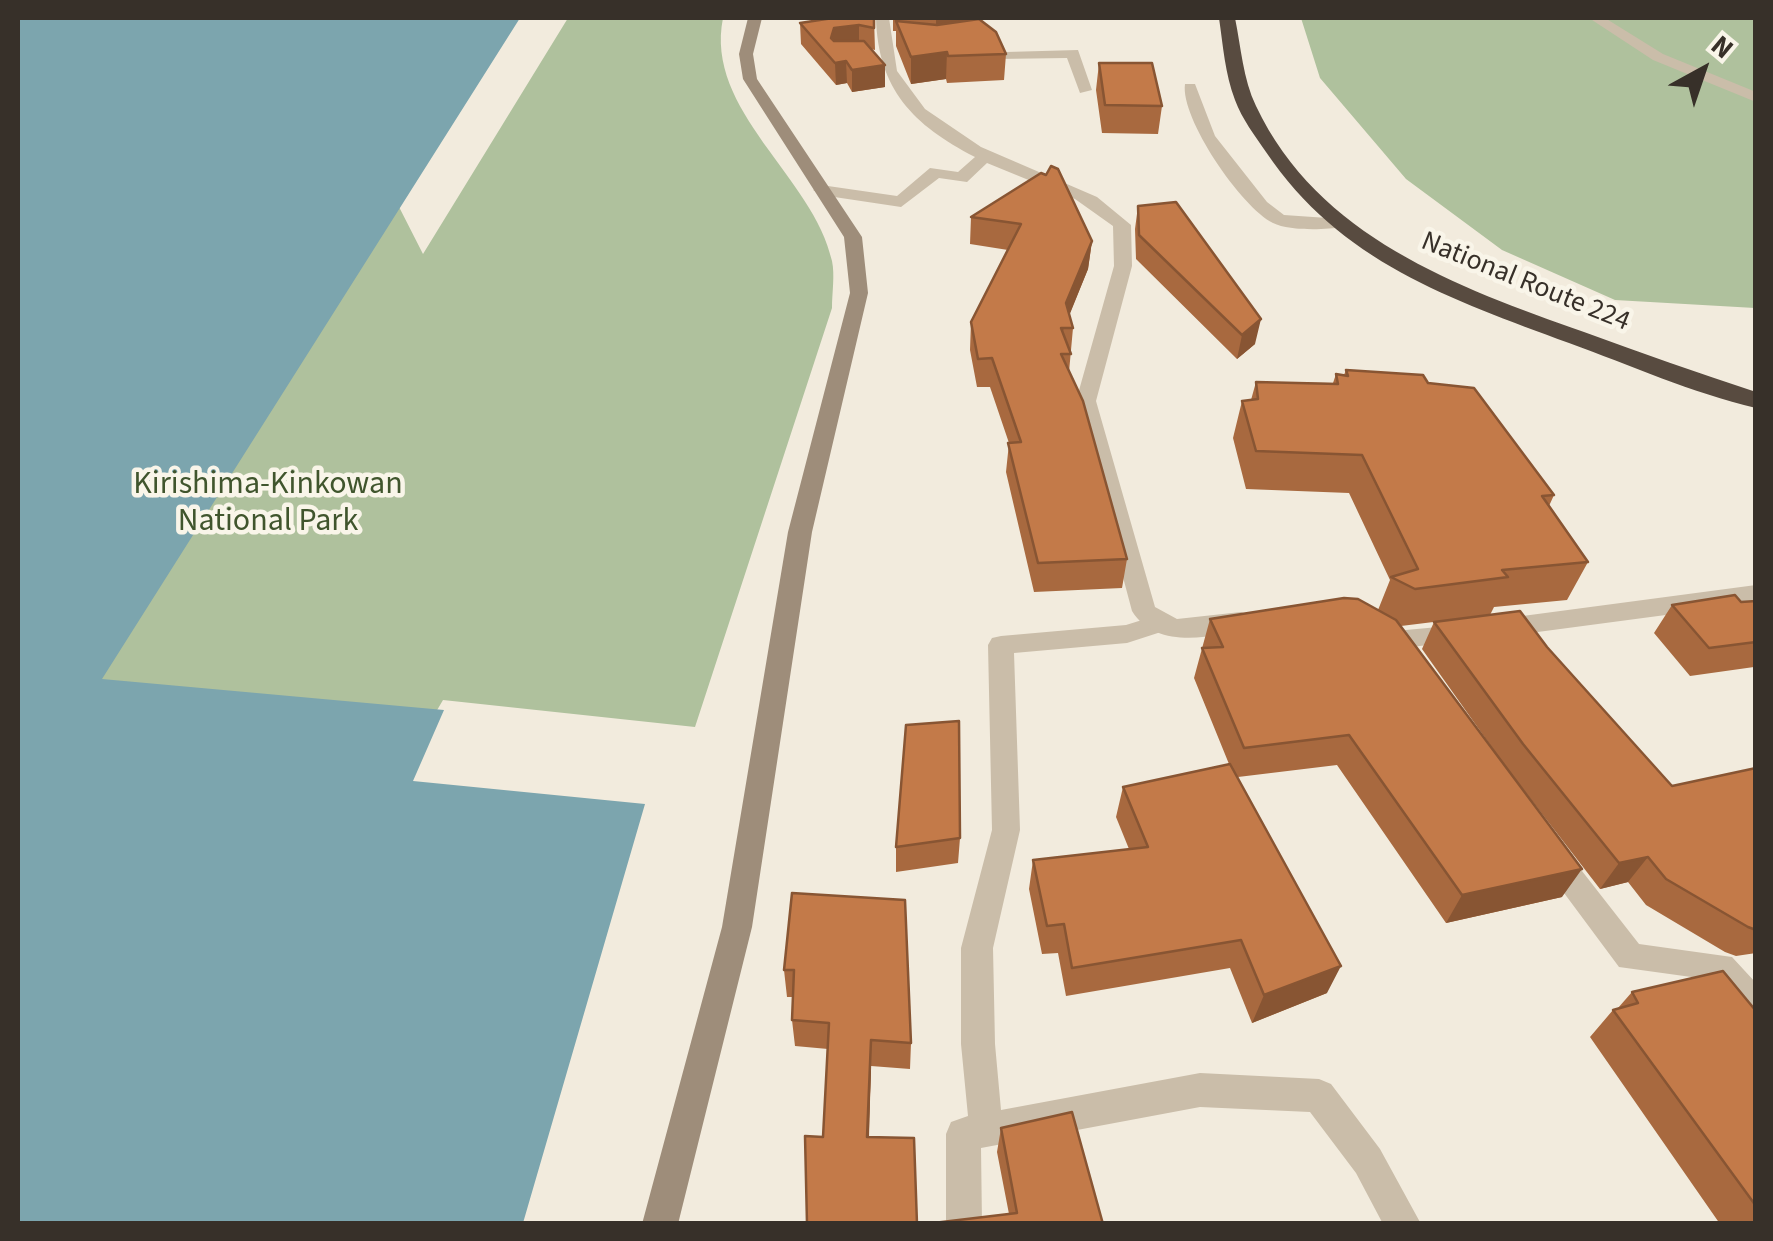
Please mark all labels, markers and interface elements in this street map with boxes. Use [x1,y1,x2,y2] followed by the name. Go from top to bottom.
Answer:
[1653,20,1753,120] north arrow
[1702,26,1742,68] text: N
[1416,226,1634,340] street label: National Route 224
[133,467,403,542] park label: Kirishima-Kinkowan National Park

